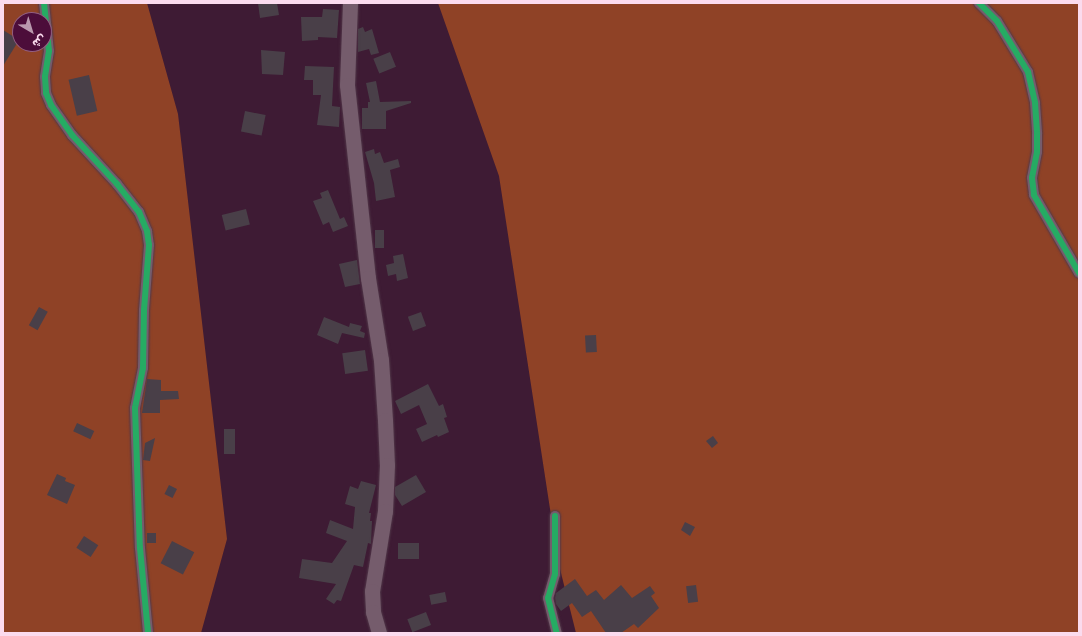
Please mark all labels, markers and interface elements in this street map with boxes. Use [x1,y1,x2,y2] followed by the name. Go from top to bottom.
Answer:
[12,12,52,52] north arrow
[30,32,49,50] text: ش

